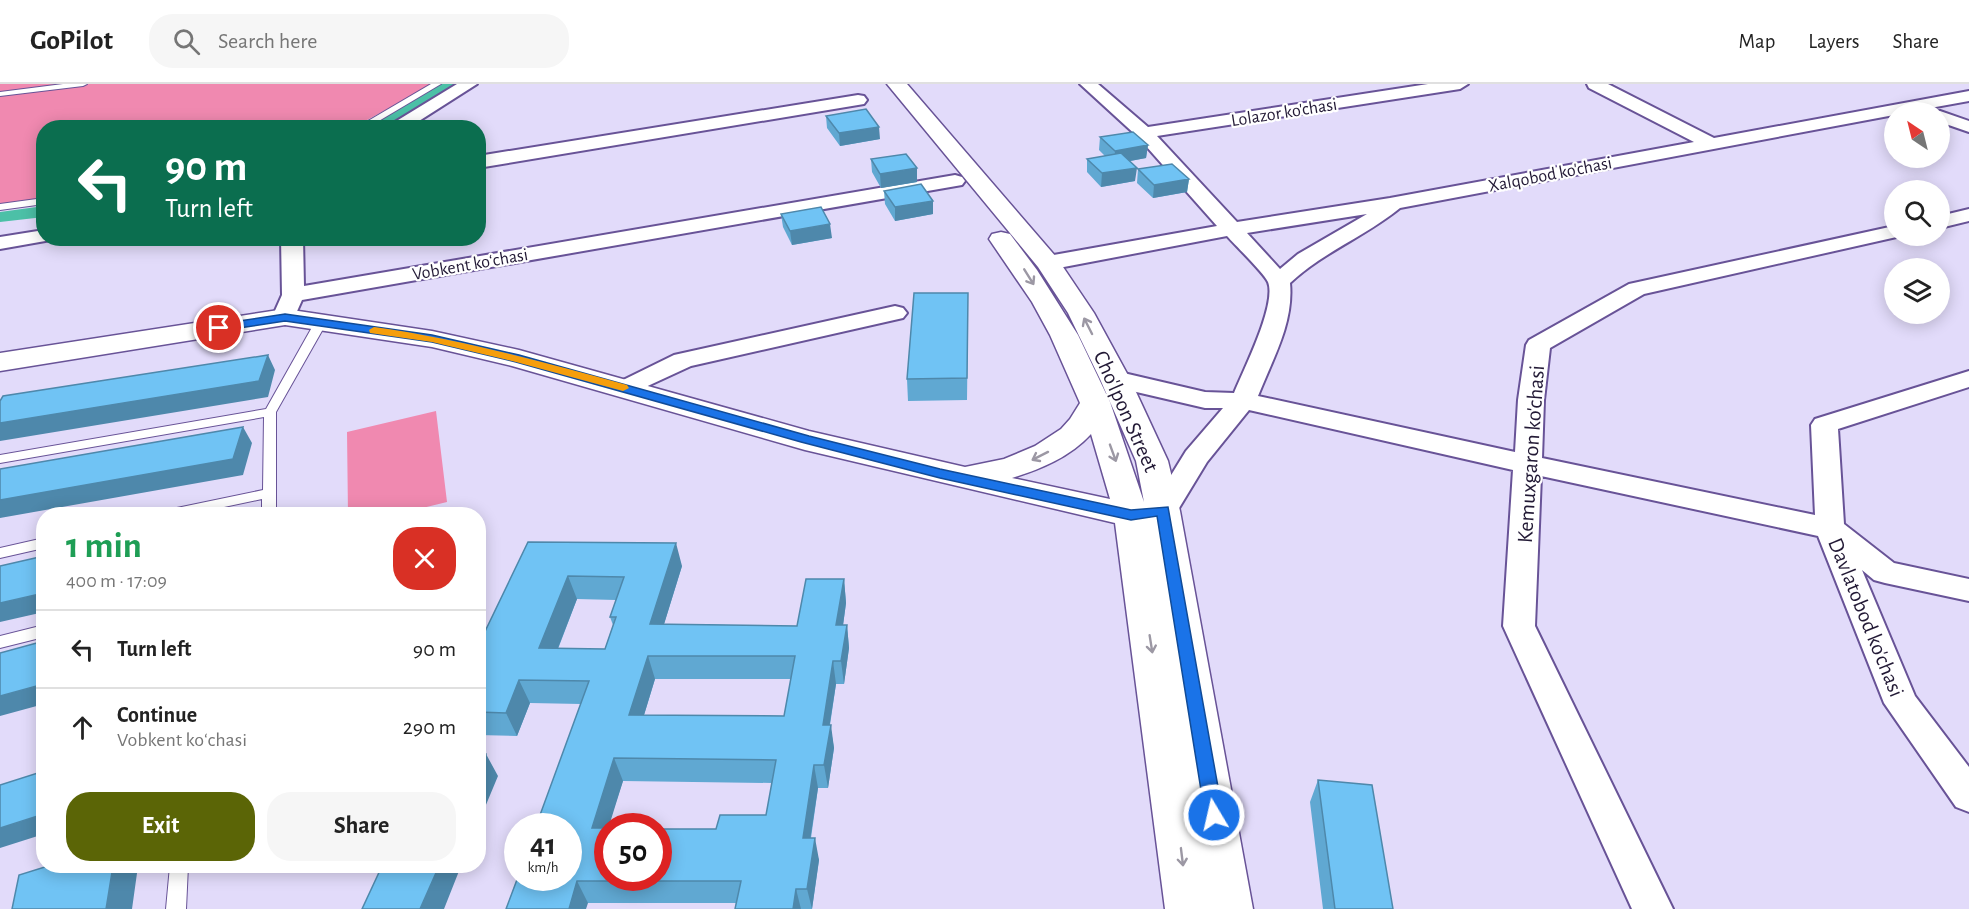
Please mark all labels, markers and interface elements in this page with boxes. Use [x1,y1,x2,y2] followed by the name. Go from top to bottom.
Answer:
[149,14,569,68] search box
[170,25,203,58] icon: search
[30,27,113,55] text: GoPilot
[218,30,318,52] text: Search here
[1739,31,1775,52] text: Map
[1808,31,1859,52] text: Layers
[1892,31,1939,52] text: Share
[1230,96,1338,130] street label: Lolazor ko'chasi
[1884,102,1950,168] north arrow
[1884,102,1950,324] map controls
[66,144,144,222] icon: left
[165,146,247,188] text: 90 m
[1487,154,1613,196] street label: Xalqobod ko'chasi
[1884,180,1950,246] button: search
[165,195,253,222] text: Turn left
[411,246,529,284] street label: Vobkent koʻchasi
[1884,258,1950,324] button: layers
[1023,269,1036,286] one-way arrow
[193,302,244,353] pin
[202,311,235,344] icon: arrive
[1082,317,1093,335] one-way arrow
[1090,348,1163,475] street label: Cho'lpon Street
[1514,364,1548,544] street label: Kemuxgaron ko'chasi
[1109,443,1120,462] one-way arrow
[1031,451,1049,462] one-way arrow
[393,527,456,590] button: close
[66,528,142,564] text: 1 min
[1824,535,1908,700] street label: Davlatobod ko'chasi
[66,571,167,591] text: 400 m · 17:09
[66,633,99,666] icon: left
[1145,633,1156,653] one-way arrow
[117,638,191,660] text: Turn left
[413,638,456,660] text: 90 m
[117,704,197,726] text: Continue
[66,711,99,744] icon: ahead
[403,716,456,738] text: 290 m
[117,730,247,750] text: Vobkent koʻchasi
[1182,783,1246,847] position arrow
[66,792,255,861] button: Exit
[267,792,456,861] button: Share
[594,813,672,891] speed limit sign: 50
[530,830,556,860] text: 41
[1176,847,1187,867] one-way arrow
[528,860,558,875] text: km/h

